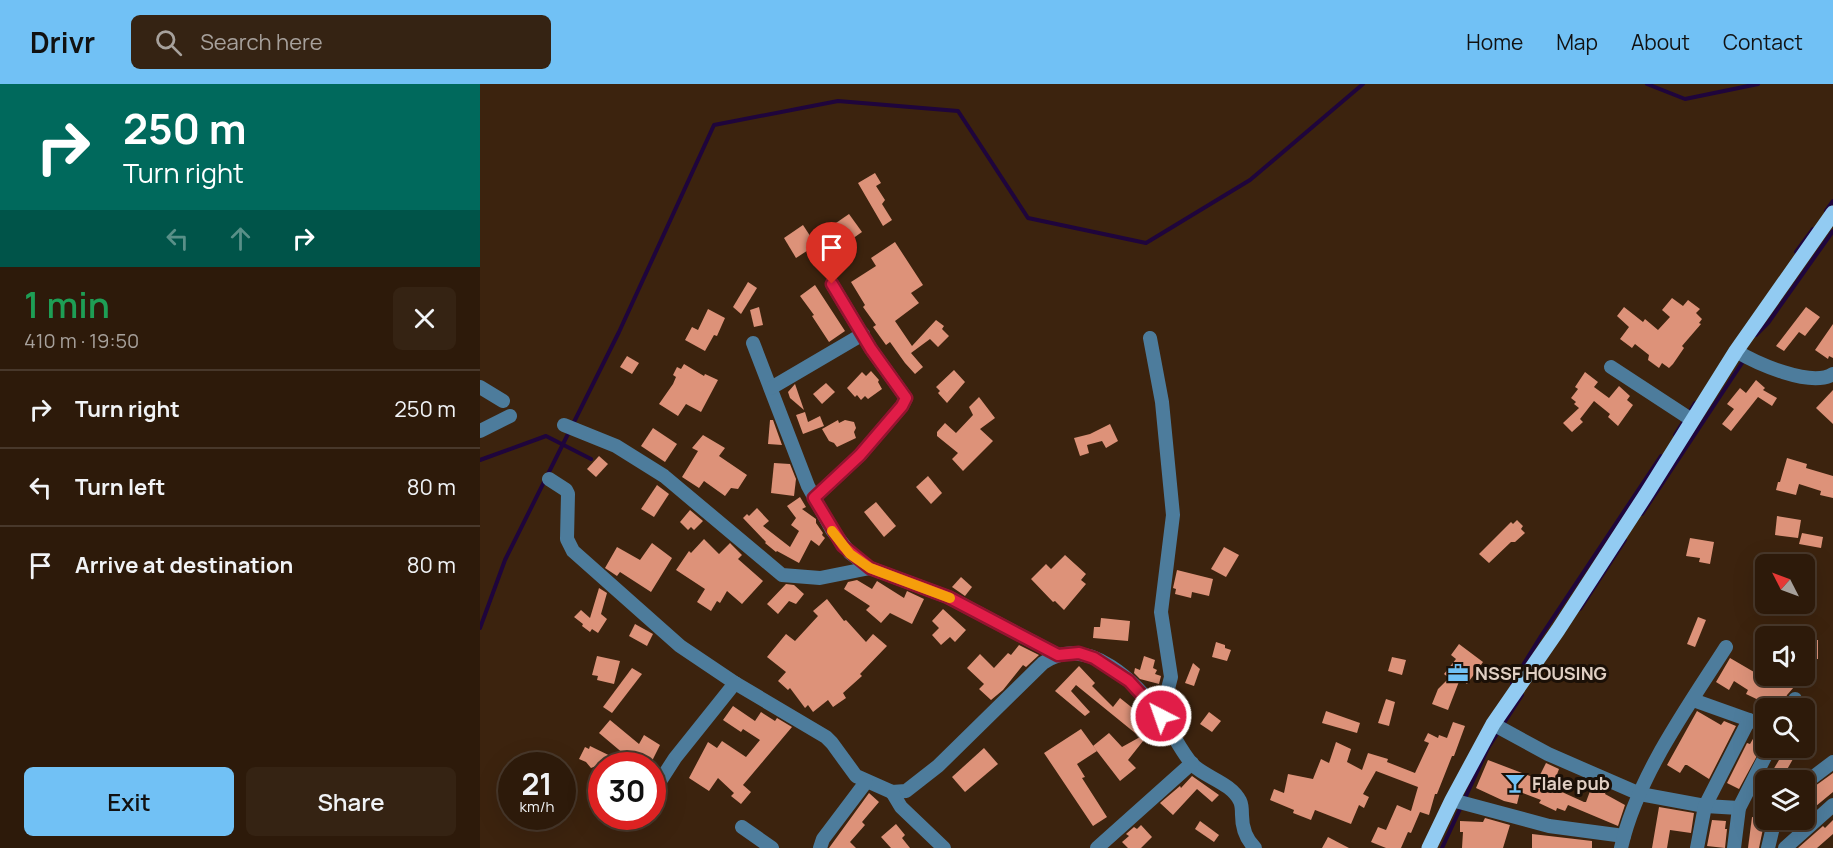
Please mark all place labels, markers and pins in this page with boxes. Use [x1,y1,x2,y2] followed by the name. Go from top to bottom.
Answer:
[806,222,857,284] pin
[1446,661,1470,685] office icon: NSSF HOUSING
[1475,661,1607,685] place label: NSSF HOUSING
[1503,771,1527,795] bar icon: Flale pub
[1532,771,1610,795] place label: Flale pub

